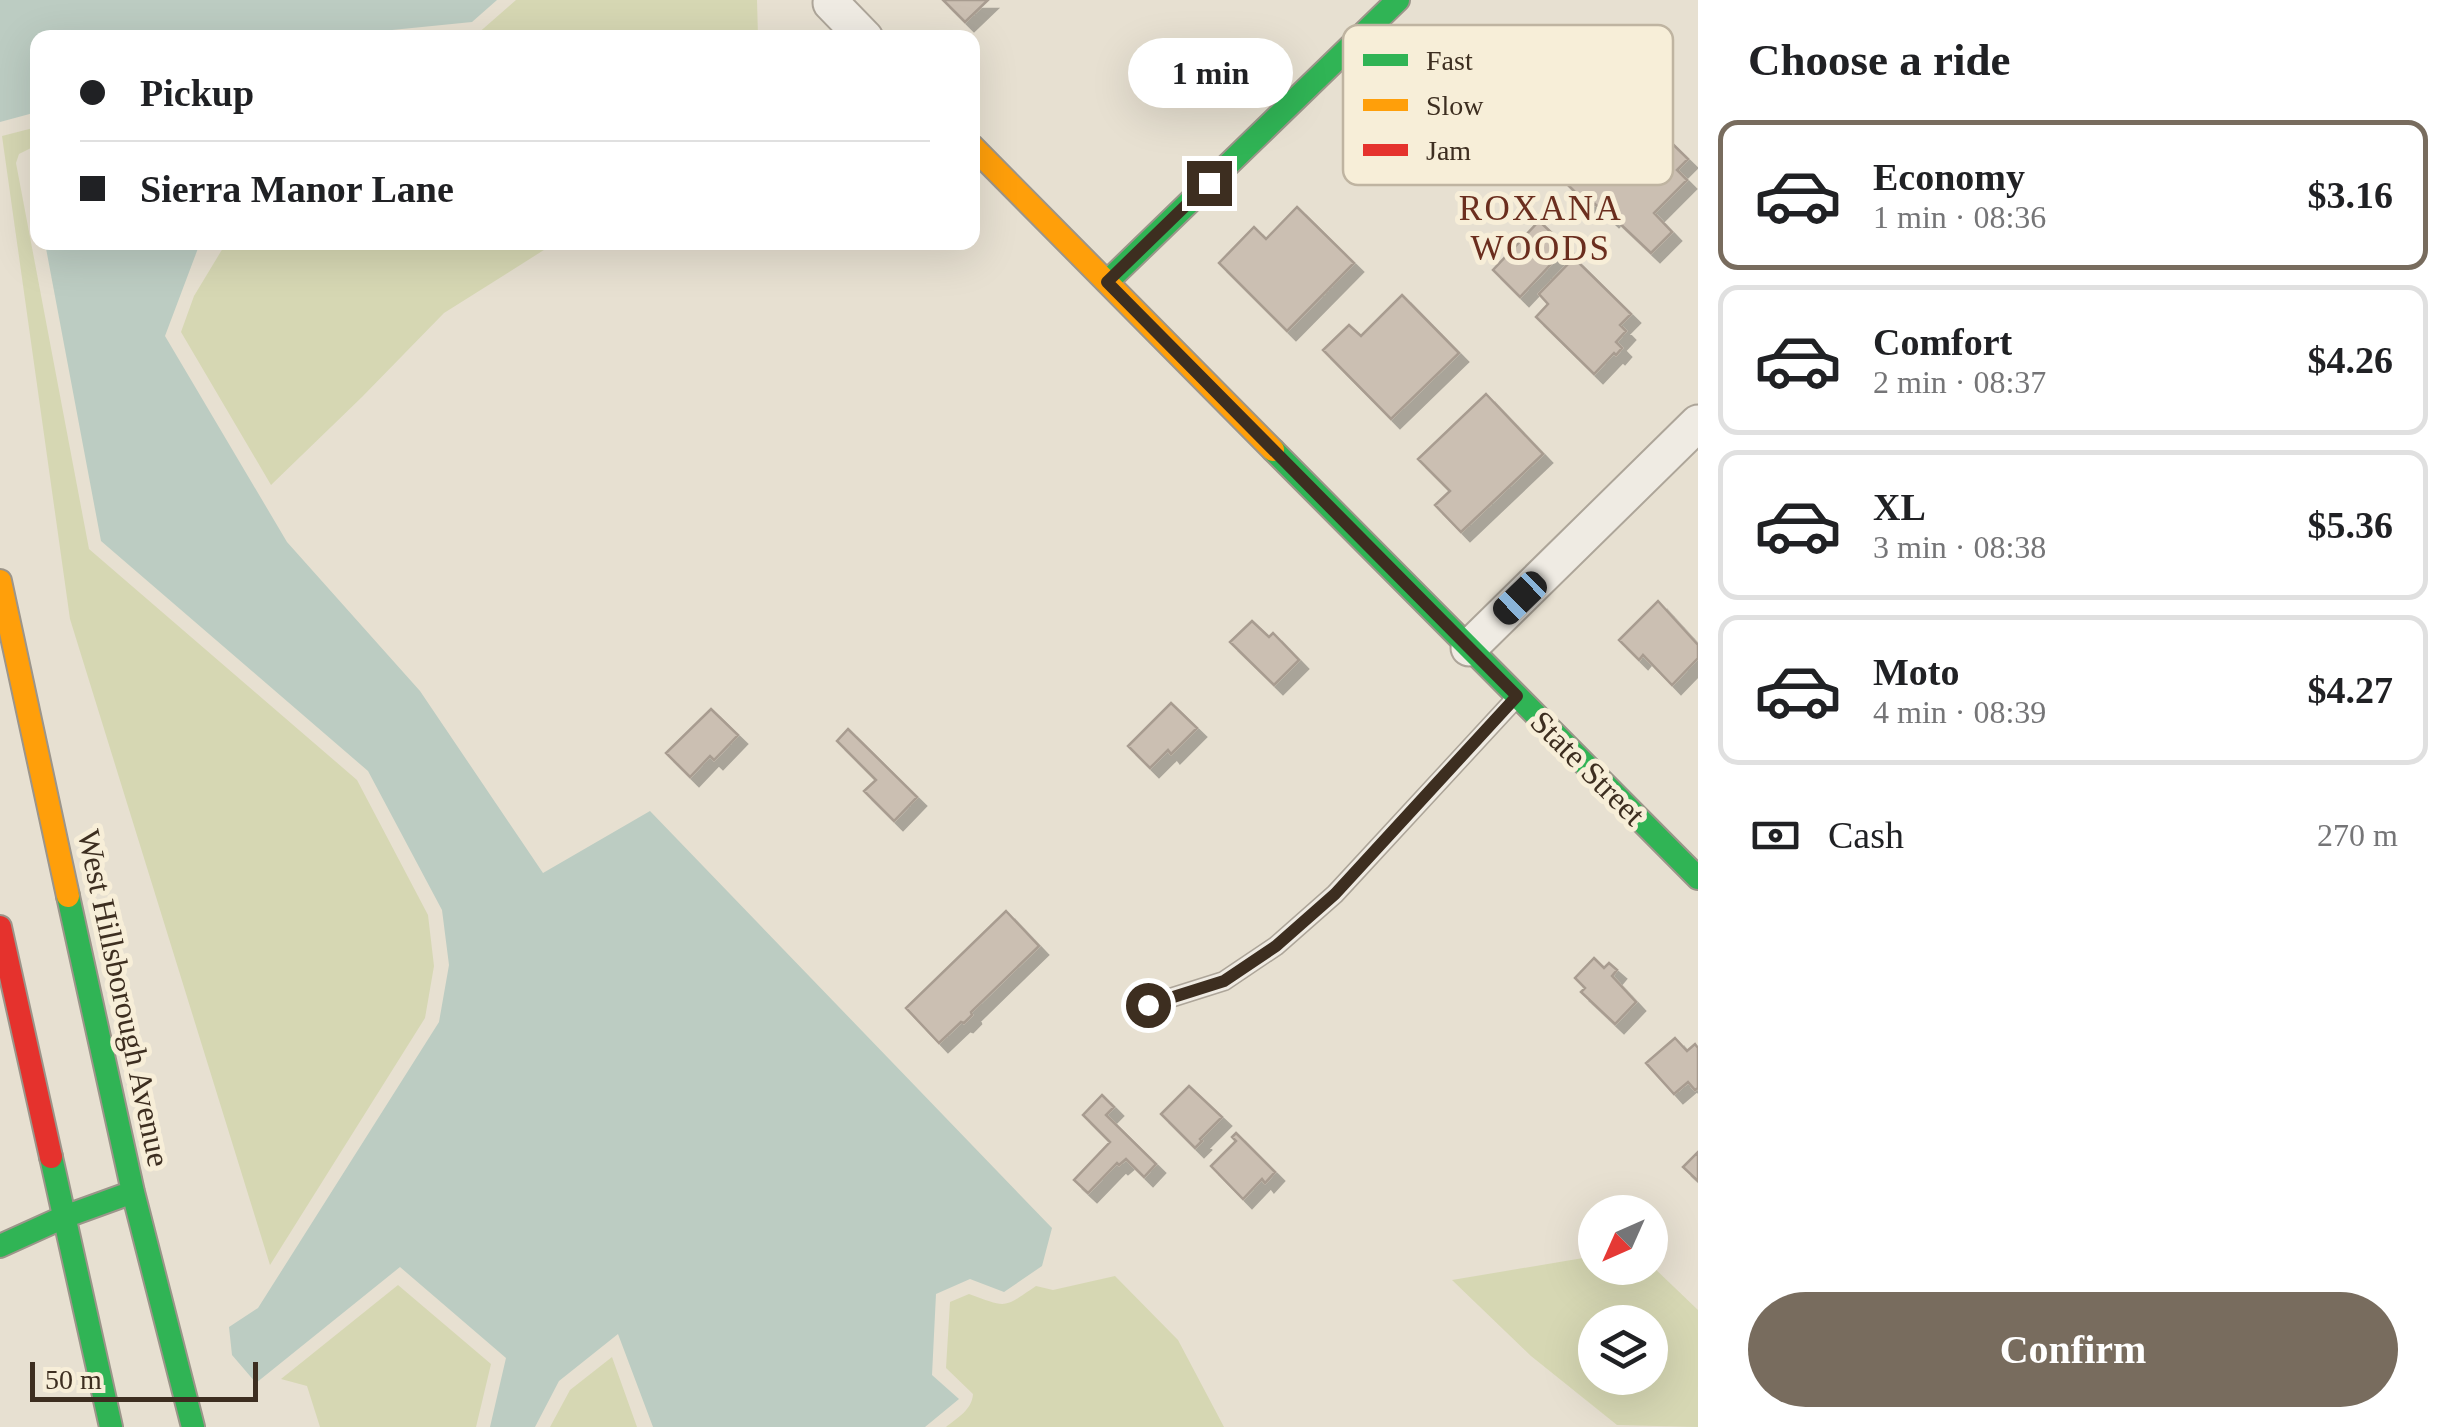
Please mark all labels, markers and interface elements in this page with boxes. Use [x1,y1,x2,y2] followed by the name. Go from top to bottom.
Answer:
[1343,25,1673,185] legend
[1748,35,2011,85] text: Choose a ride
[1126,38,1292,108] callout: 1 min
[1426,45,1473,76] text: Fast
[1172,55,1249,91] text: 1 min
[140,72,254,114] text: Pickup
[1426,90,1484,121] text: Slow
[1426,135,1471,166] text: Jam
[1753,150,1843,240] icon: car
[1873,156,2025,198] text: Economy
[1187,161,1232,206] route end
[140,168,454,210] text: Sierra Manor Lane
[2308,174,2393,216] text: $3.16
[1459,189,1623,268] district label: ROXANA WOODS
[1873,199,2046,235] text: 1 min · 08:36
[1753,315,1843,405] icon: car
[1873,321,2012,363] text: Comfort
[2308,339,2393,381] text: $4.26
[1873,364,2046,400] text: 2 min · 08:37
[1753,480,1843,570] icon: car
[1873,486,1926,528] text: XL
[2308,504,2393,546] text: $5.36
[1873,529,2046,565] text: 3 min · 08:38
[1488,566,1552,630] car
[1753,645,1843,735] icon: car
[1873,651,1960,693] text: Moto
[2308,669,2393,711] text: $4.27
[1873,694,2046,730] text: 4 min · 08:39
[1523,703,1653,833] street label: State Street
[1748,808,1803,863] icon: cash
[1828,814,1904,856] text: Cash
[2317,817,2398,853] text: 270 m
[71,826,177,1170] street label: West Hillsborough Avenue
[1126,983,1171,1028] route start
[1578,1195,1668,1285] north arrow
[1578,1195,1668,1395] map controls
[1748,1292,2398,1407] button: Confirm
[1578,1305,1668,1395] button: layers
[30,1357,258,1402] scale bar
[45,1364,102,1395] text: 50 m

